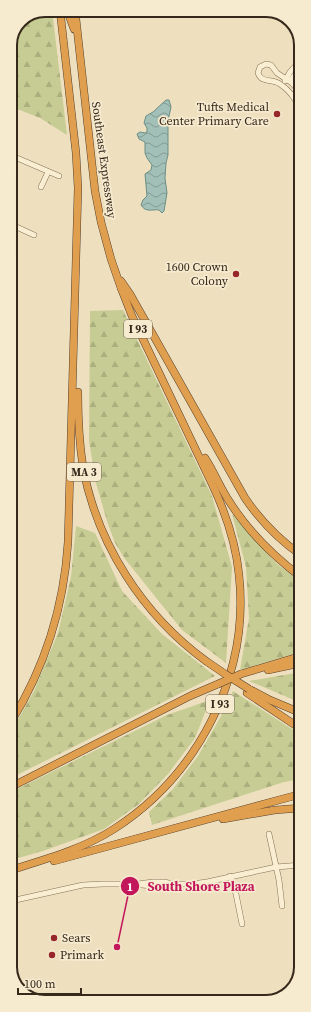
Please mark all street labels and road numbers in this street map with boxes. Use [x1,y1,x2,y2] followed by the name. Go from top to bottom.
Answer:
[88,101,120,220] street label: Southeast Expressway
[124,320,152,338] road number: I 93
[67,463,101,481] road number: MA 3
[206,695,234,713] road number: I 93

